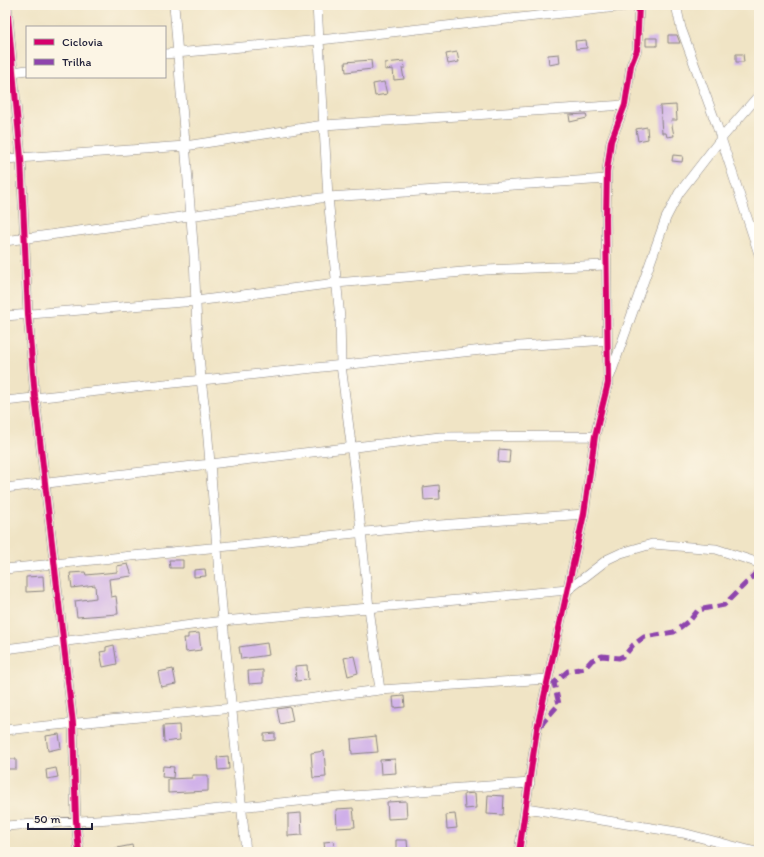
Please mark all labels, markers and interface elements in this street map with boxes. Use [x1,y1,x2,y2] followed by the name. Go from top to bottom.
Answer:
[26,26,166,78] legend
[62,35,104,49] text: Ciclovia
[62,55,91,69] text: Trilha
[28,805,92,831] scale bar
[34,812,60,826] text: 50 m

